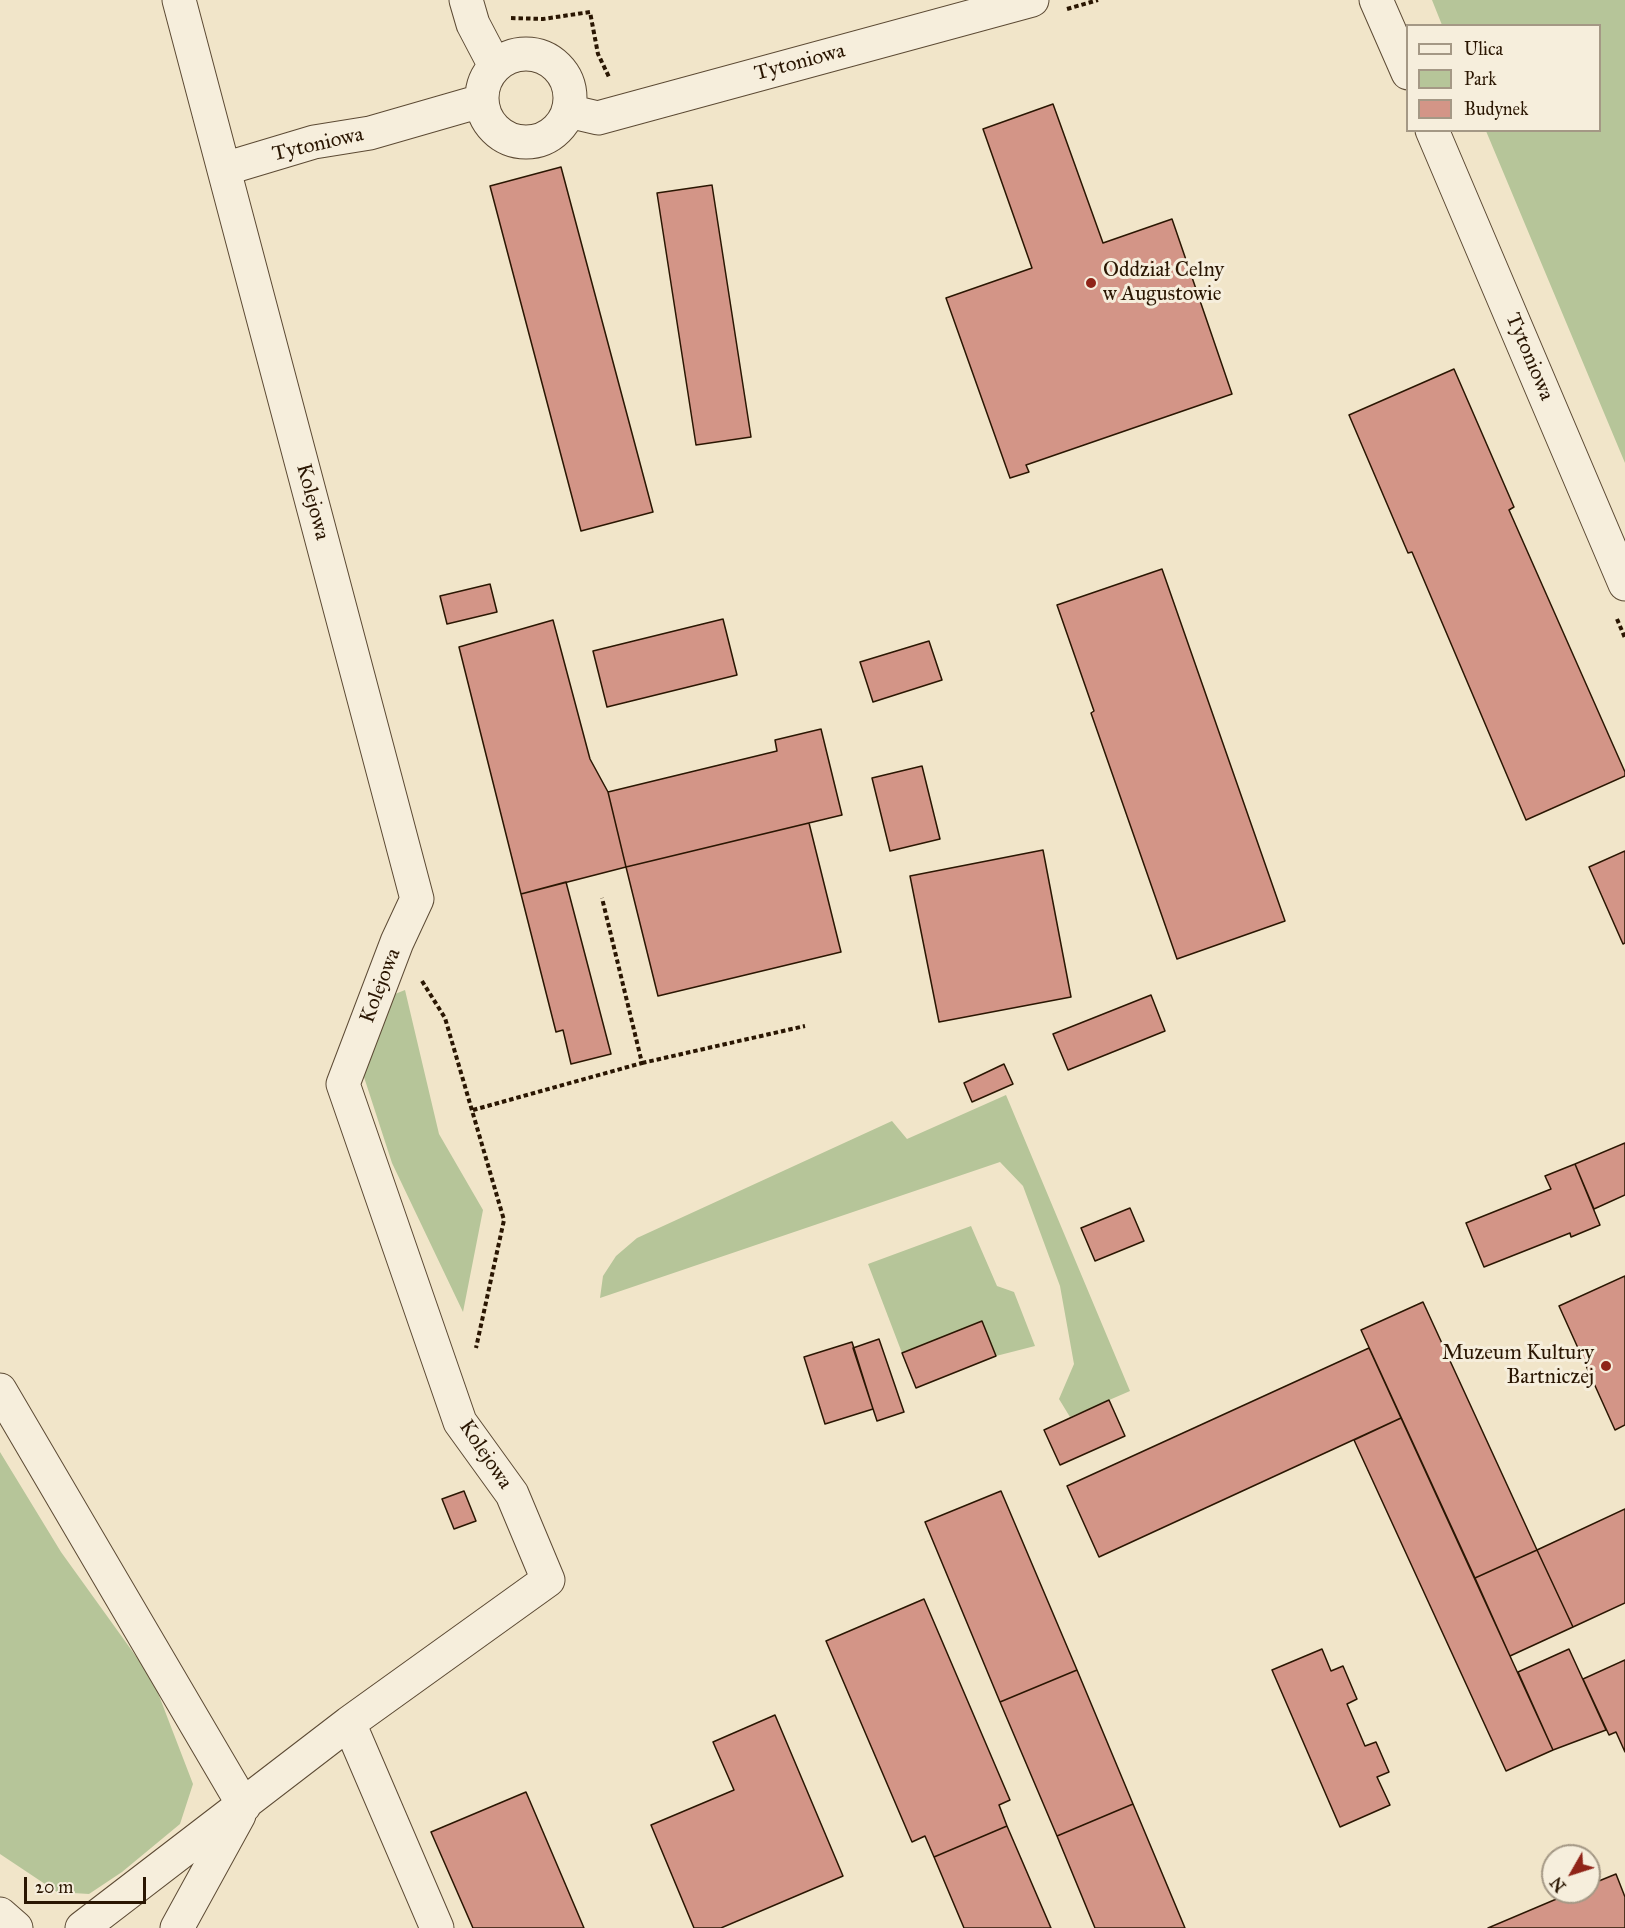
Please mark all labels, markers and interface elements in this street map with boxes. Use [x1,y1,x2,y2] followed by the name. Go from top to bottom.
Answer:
[1406,24,1601,132] legend
[1464,38,1503,60] text: Ulica
[752,39,848,87] street label: Tytoniowa
[1464,68,1497,90] text: Park
[1464,98,1528,120] text: Budynek
[270,122,366,168] street label: Tytoniowa
[1103,258,1224,308] place label: Oddział Celny w Augustowie
[1084,276,1098,290] marker: Oddział Celny w Augustowie
[1499,309,1559,405] street label: Tytoniowa
[290,461,334,543] street label: Kolejowa
[355,945,407,1027] street label: Kolejowa
[1442,1341,1594,1391] place label: Muzeum Kultury Bartniczej
[1599,1359,1613,1373] marker: Muzeum Kultury Bartniczej
[453,1416,517,1494] street label: Kolejowa
[1541,1844,1601,1904] north arrow
[27,1865,148,1903] scale bar
[1547,1873,1570,1896] text: N
[35,1876,73,1898] text: 20 m

